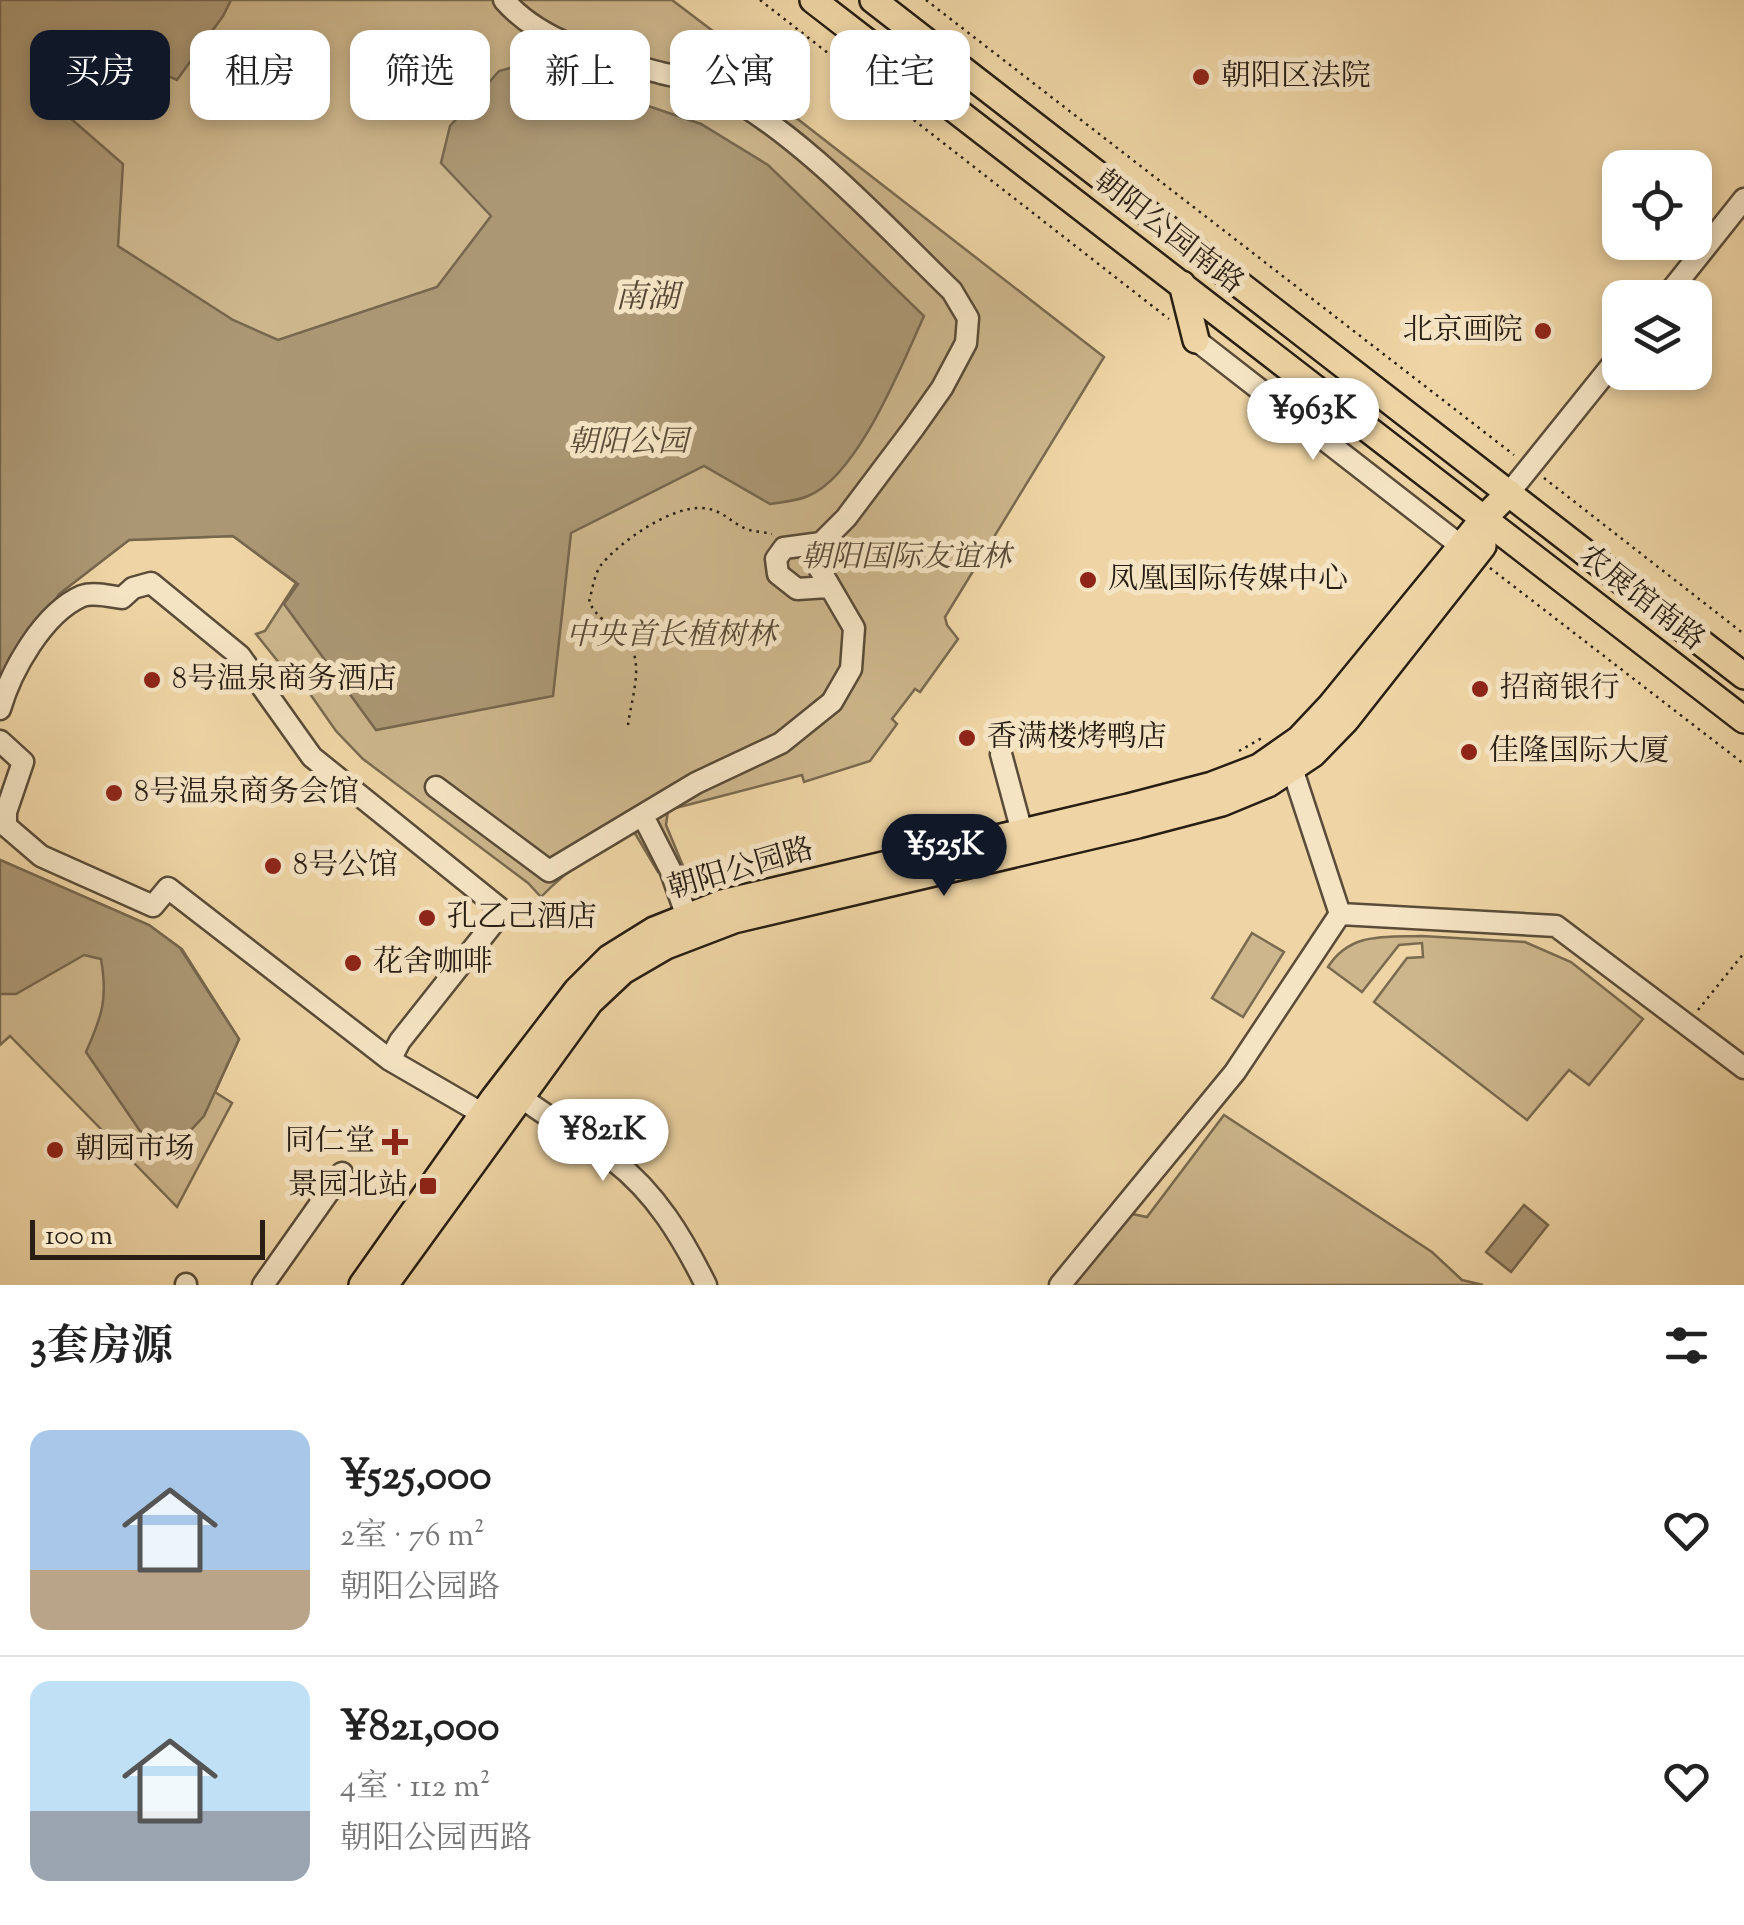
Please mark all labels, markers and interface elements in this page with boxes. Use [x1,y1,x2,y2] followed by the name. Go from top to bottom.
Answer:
[30,30,170,120] chip: 买房
[190,30,330,120] chip: 租房
[350,30,490,120] chip: 筛选
[510,30,650,120] chip: 新上
[670,30,810,120] chip: 公寓
[830,30,970,120] chip: 住宅
[1221,56,1371,99] place label: 朝阳区法院
[1190,66,1212,88] marker: 朝阳区法院
[1602,150,1712,390] map controls
[1602,150,1712,260] button: locate
[1084,161,1252,305] street label: 朝阳公园南路
[615,276,684,322] water label: 南湖
[1602,280,1712,390] button: layers
[1403,310,1523,353] place label: 北京画院
[1532,320,1554,342] marker: 北京画院
[1243,378,1383,463] pin: ¥963K
[1269,387,1357,433] text: ¥963K
[568,422,692,465] park label: 朝阳公园
[1569,536,1713,662] street label: 农展馆南路
[801,537,1015,580] park label: 朝阳国际友谊林
[1108,559,1348,602] place label: 凤凰国际传媒中心
[1077,569,1099,591] marker: 凤凰国际传媒中心
[566,615,780,658] park label: 中央首长植树林
[172,659,397,702] place label: 8号温泉商务酒店
[1500,668,1620,711] place label: 招商银行
[141,669,163,691] marker: 8号温泉商务酒店
[1469,678,1491,700] marker: 招商银行
[987,717,1167,760] place label: 香满楼烤鸭店
[956,727,978,749] marker: 香满楼烤鸭店
[1489,731,1669,774] place label: 佳隆国际大厦
[1458,741,1480,763] marker: 佳隆国际大厦
[134,772,359,815] place label: 8号温泉商务会馆
[103,782,125,804] marker: 8号温泉商务会馆
[874,814,1014,899] pin: ¥525K
[904,823,984,869] text: ¥525K
[663,829,819,911] street label: 朝阳公园路
[293,845,398,888] place label: 8号公馆
[262,855,284,877] marker: 8号公馆
[447,897,597,940] place label: 孔乙己酒店
[416,907,438,929] marker: 孔乙己酒店
[373,942,493,985] place label: 花舍咖啡
[342,952,364,974] marker: 花舍咖啡
[533,1099,673,1184] pin: ¥821K
[560,1108,646,1154] text: ¥821K
[285,1121,375,1164] place label: 同仁堂
[75,1129,195,1172] place label: 朝园市场
[384,1131,406,1153] marker: 同仁堂
[44,1139,66,1161] marker: 朝园市场
[288,1165,408,1208] place label: 景园北站
[417,1175,439,1197] marker: 景园北站
[30,1215,265,1260] scale bar
[45,1217,113,1257] text: 100 m
[1659,1318,1714,1373] icon: filters
[30,1319,173,1379] text: 3套房源
[340,1448,491,1508] text: ¥525,000
[110,1470,230,1590] icon: home
[1659,1503,1714,1558] icon: heart
[340,1514,485,1560] text: 2室 · 76 m²
[340,1566,500,1612] text: 朝阳公园路
[340,1699,500,1759] text: ¥821,000
[110,1721,230,1841] icon: home
[1659,1754,1714,1809] icon: heart
[340,1765,491,1811] text: 4室 · 112 m²
[340,1817,532,1863] text: 朝阳公园西路

